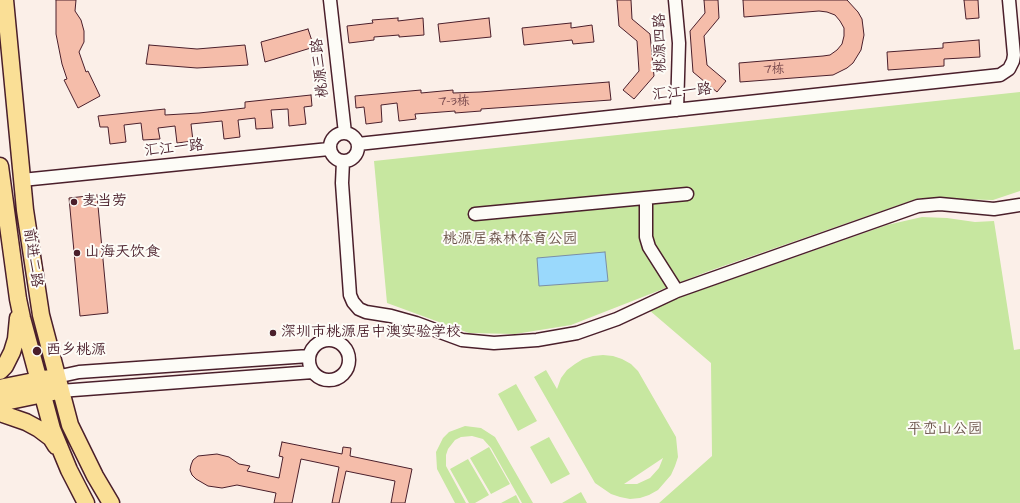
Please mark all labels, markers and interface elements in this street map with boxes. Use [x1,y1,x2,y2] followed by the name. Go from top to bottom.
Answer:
[651,13,671,73] street label: 桃源四路
[309,37,333,99] street label: 桃源三路
[764,62,784,78] house number: 7栋
[651,81,713,105] street label: 汇江一路
[438,94,470,110] house number: 7-3栋
[143,137,205,161] street label: 汇江一路
[82,193,127,211] place label: 麦当劳
[69,197,79,207] marker: 麦当劳
[19,227,45,289] street label: 前进二路
[443,231,577,249] park label: 桃源居森林体育公园
[85,244,160,262] place label: 山海天饮食
[72,248,82,258] marker: 山海天饮食
[281,324,461,342] place label: 深圳市桃源居中澳实验学校
[268,328,278,338] marker: 深圳市桃源居中澳实验学校
[46,342,106,360] place label: 西乡桃源
[31,345,43,357] marker: 西乡桃源
[908,421,982,439] park label: 平峦山公园

